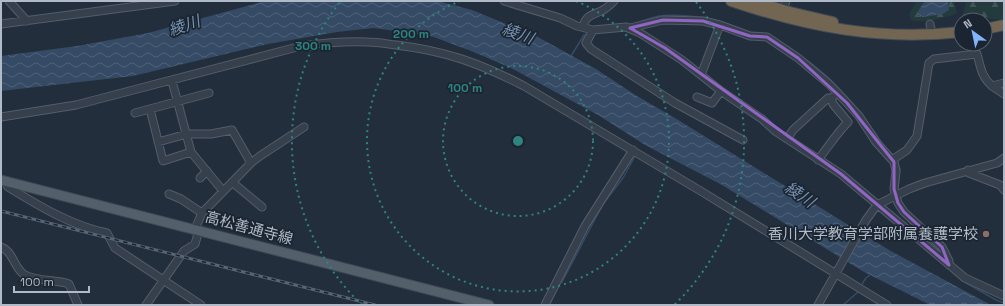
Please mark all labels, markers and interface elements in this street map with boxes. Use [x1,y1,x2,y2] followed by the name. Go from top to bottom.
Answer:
[166,10,205,41] water label: 綾川
[953,12,993,52] north arrow
[961,16,974,31] text: N
[499,18,538,49] water label: 綾川
[393,26,429,42] text: 200 m
[295,38,331,54] text: 300 m
[448,80,482,96] text: 100 m
[511,134,525,148] centre of rings
[781,177,821,213] water label: 綾川
[203,207,295,248] street label: 高松善通寺線
[768,224,978,243] place label: 香川大学教育学部附属養護学校
[981,229,991,239] marker: 香川大学教育学部附属養護学校
[14,268,89,294] scale bar
[20,274,54,290] text: 100 m

